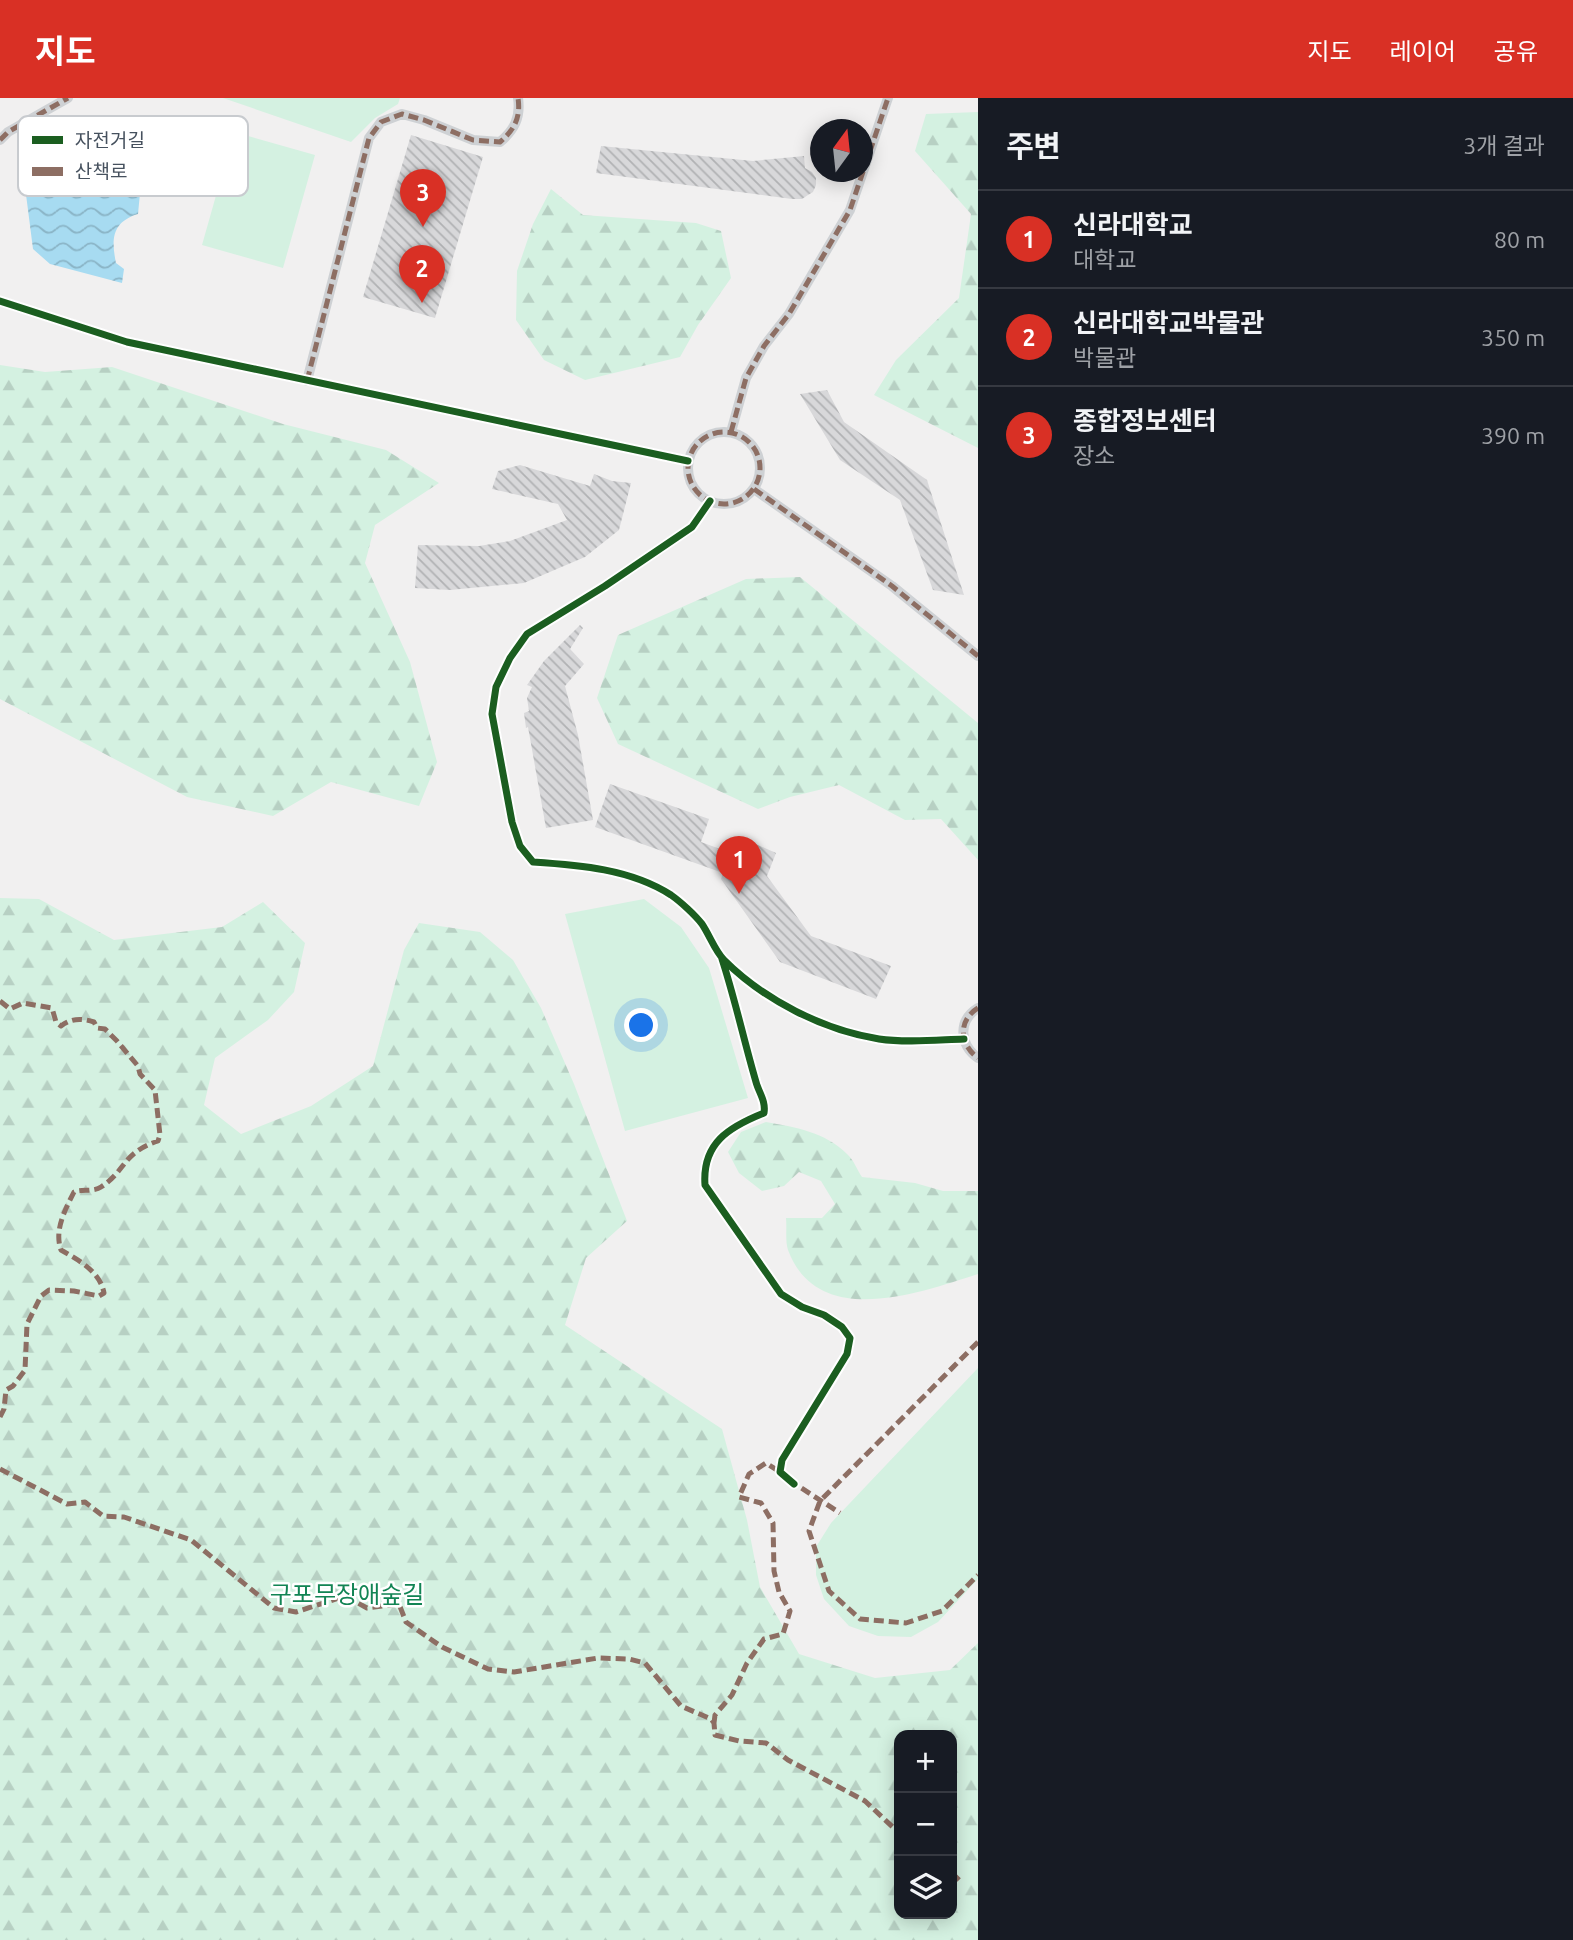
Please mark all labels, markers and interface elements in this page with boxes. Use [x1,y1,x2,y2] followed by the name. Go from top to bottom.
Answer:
[35,32,96,69] text: 지도
[1307,38,1352,65] text: 지도
[1390,38,1456,65] text: 레이어
[1494,38,1538,65] text: 공유
[18,116,248,196] legend
[810,119,873,182] north arrow
[75,129,145,151] text: 자전거길
[1006,129,1061,163] text: 주변
[1463,133,1545,158] text: 3개 결과
[75,160,127,182] text: 산책로
[400,169,446,227] pin: 3
[1073,210,1193,239] text: 신라대학교
[1023,227,1035,252] text: 1
[1494,227,1545,252] text: 80 m
[399,245,445,303] pin: 2
[1073,247,1136,272] text: 대학교
[1073,308,1264,337] text: 신라대학교박물관
[1023,325,1035,350] text: 2
[1481,325,1545,350] text: 350 m
[1073,345,1136,370] text: 박물관
[1073,406,1217,435] text: 종합정보센터
[1023,423,1035,448] text: 3
[1481,423,1545,448] text: 390 m
[1073,443,1115,468] text: 장소
[716,836,762,894] pin: 1
[624,1008,658,1042] your location
[270,1581,424,1608] park label: 구포무장애숲길
[894,1730,957,1919] map controls
[894,1730,957,1793] button: +
[894,1793,957,1856] button: −
[894,1856,957,1919] button: layers

